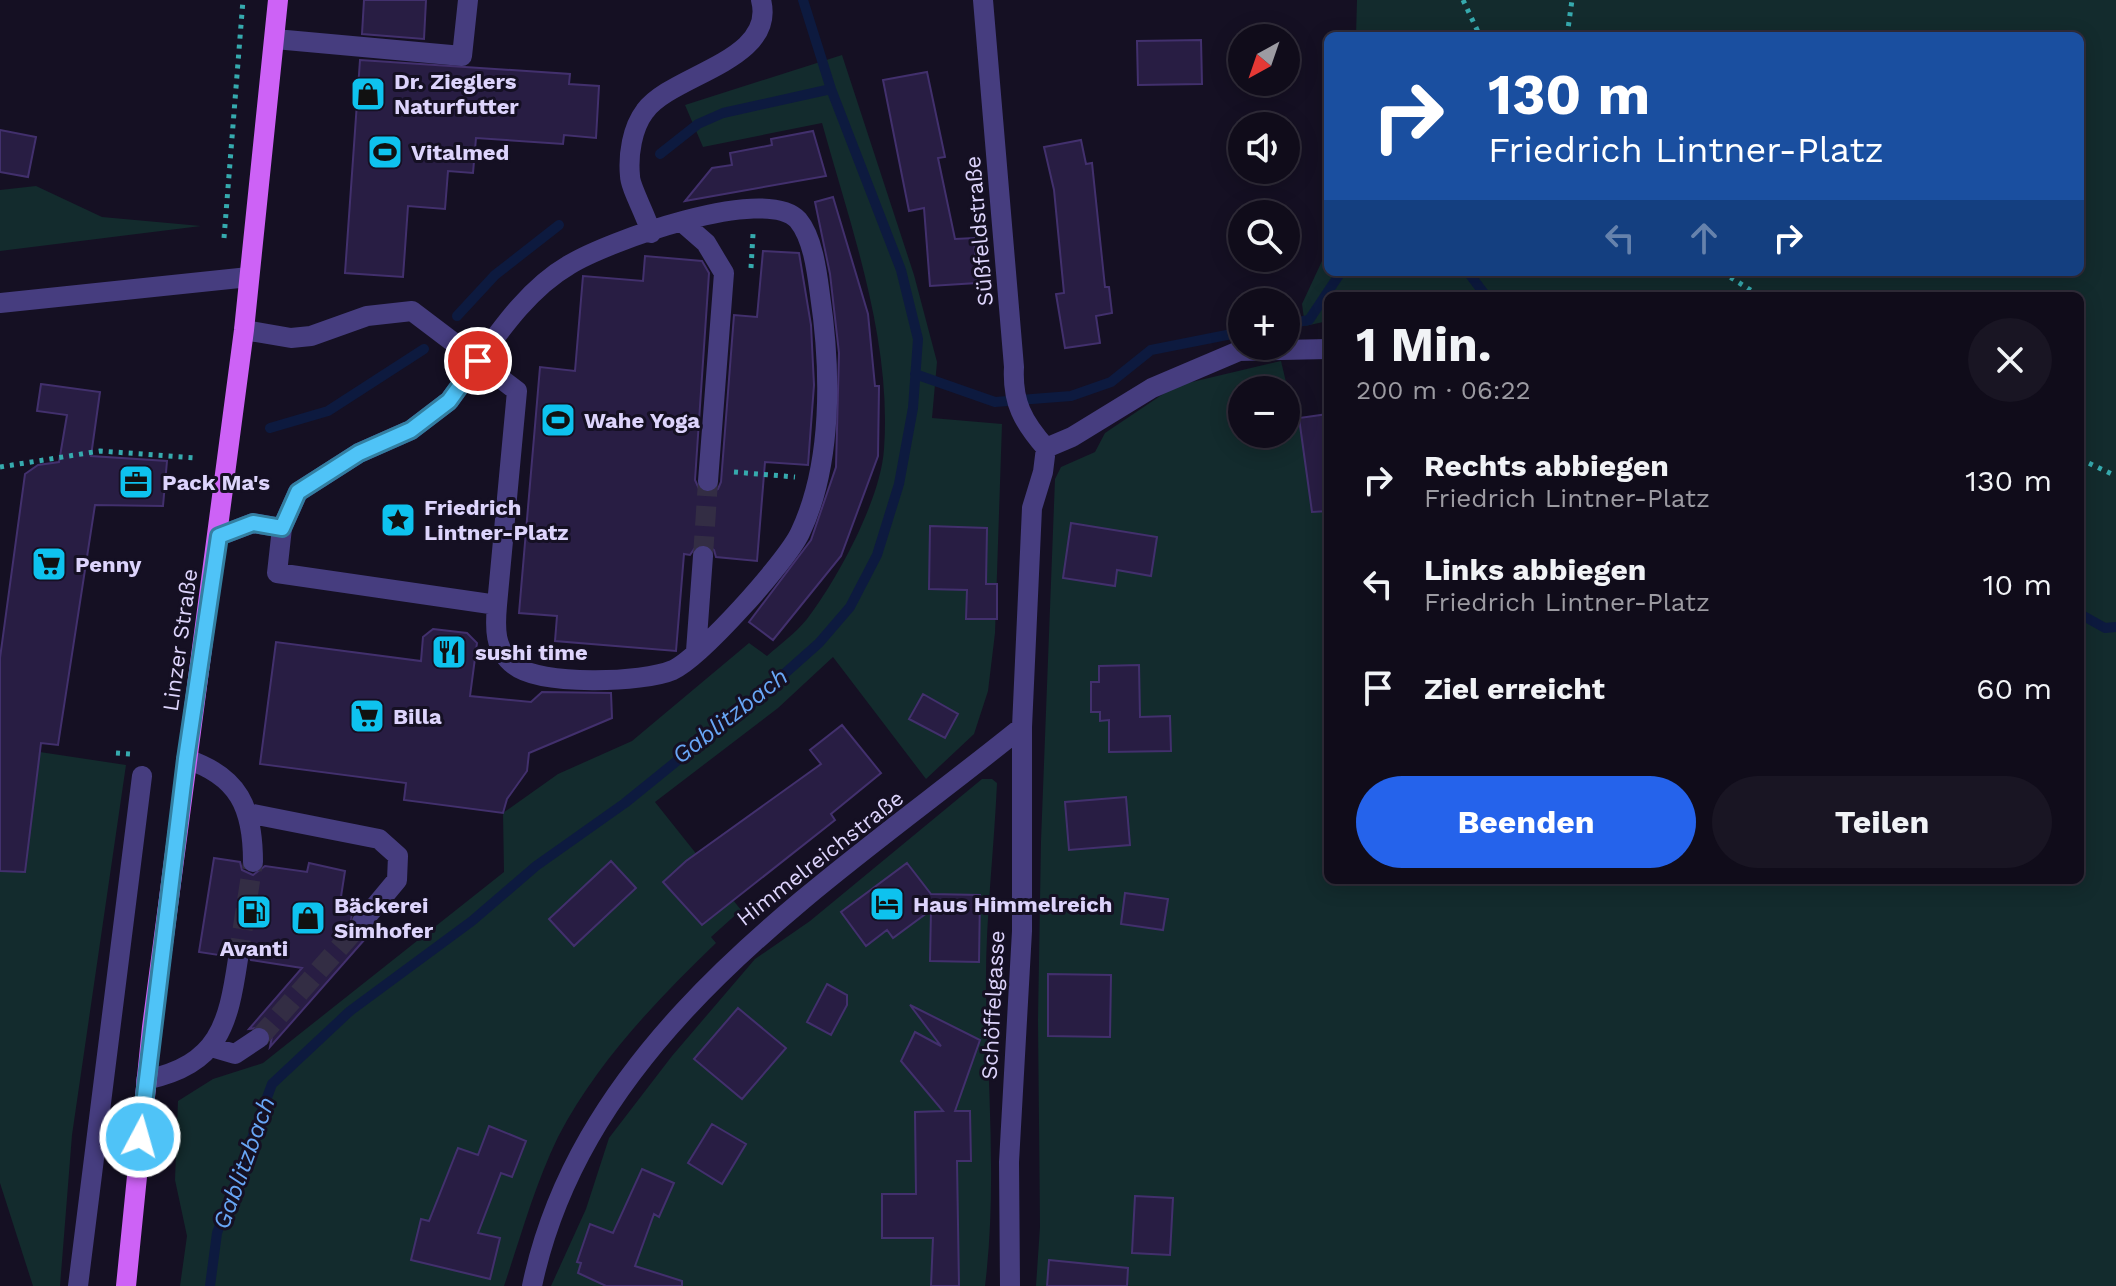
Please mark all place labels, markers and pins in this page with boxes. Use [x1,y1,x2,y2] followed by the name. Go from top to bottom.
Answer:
[394,69,519,119] place label: Dr. Zieglers Naturfutter
[349,75,387,113] shop icon: Dr. Zieglers Naturfutter
[366,133,404,171] sports icon: Vitalmed
[411,140,509,165] place label: Vitalmed
[444,327,512,395] pin
[539,401,577,439] sports icon: Wahe Yoga
[584,408,700,433] place label: Wahe Yoga
[117,463,155,501] office icon: Pack Ma's
[162,470,270,495] place label: Pack Ma's
[424,495,569,545] place label: Friedrich Lintner-Platz
[379,501,417,539] place icon: Friedrich Lintner-Platz
[30,545,68,583] supermarket icon: Penny
[75,552,142,577] place label: Penny
[430,633,468,671] restaurant icon: sushi time
[475,640,588,665] place label: sushi time
[348,697,386,735] supermarket icon: Billa
[393,704,442,729] place label: Billa
[868,885,906,923] hotel icon: Haus Himmelreich
[913,892,1112,917] place label: Haus Himmelreich
[235,893,273,931] fuel station icon: Avanti
[334,893,434,943] place label: Bäckerei Simhofer
[289,899,327,937] shop icon: Bäckerei Simhofer
[220,936,288,961] place label: Avanti

